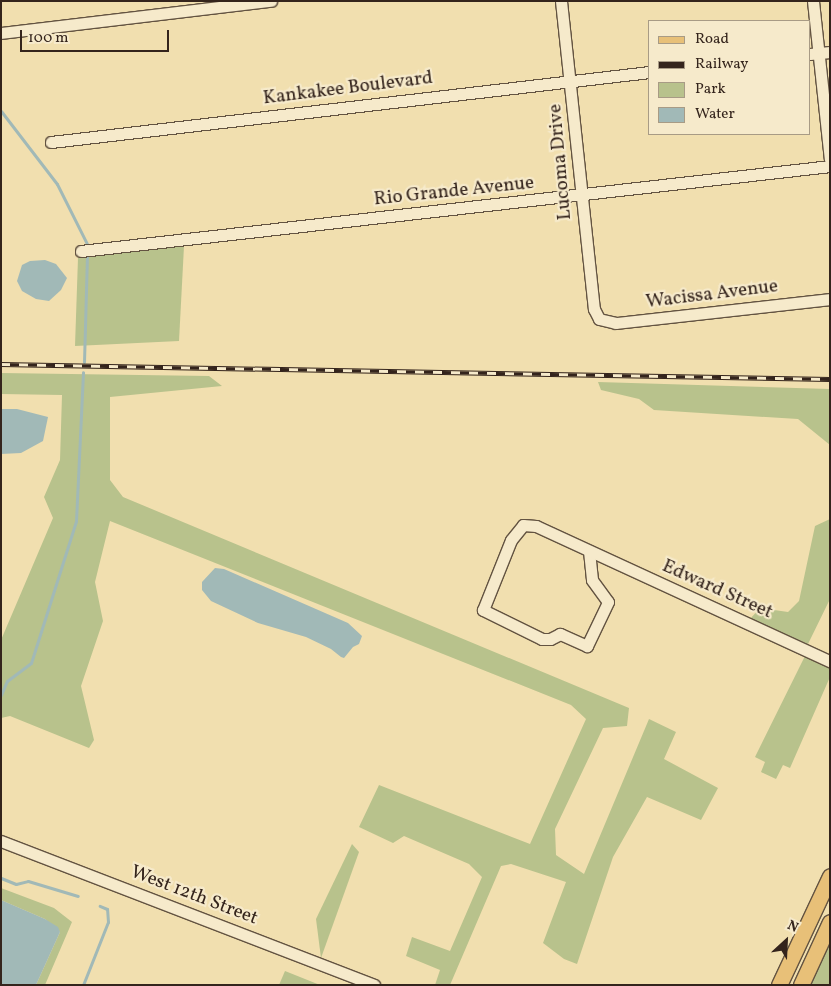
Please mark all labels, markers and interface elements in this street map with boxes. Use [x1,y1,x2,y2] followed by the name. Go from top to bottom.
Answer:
[22,20,171,52] scale bar
[648,20,811,135] legend
[28,28,68,49] text: 100 m
[695,29,729,50] text: Road
[695,54,748,75] text: Railway
[262,67,434,111] street label: Kankakee Boulevard
[695,79,726,100] text: Park
[545,103,577,221] street label: Lucoma Drive
[695,104,735,125] text: Water
[373,172,535,212] street label: Rio Grande Avenue
[645,276,779,314] street label: Wacissa Avenue
[658,555,776,625] street label: Edward Street
[127,861,261,931] street label: West 12th Street
[761,916,811,966] north arrow
[784,916,801,938] text: N

